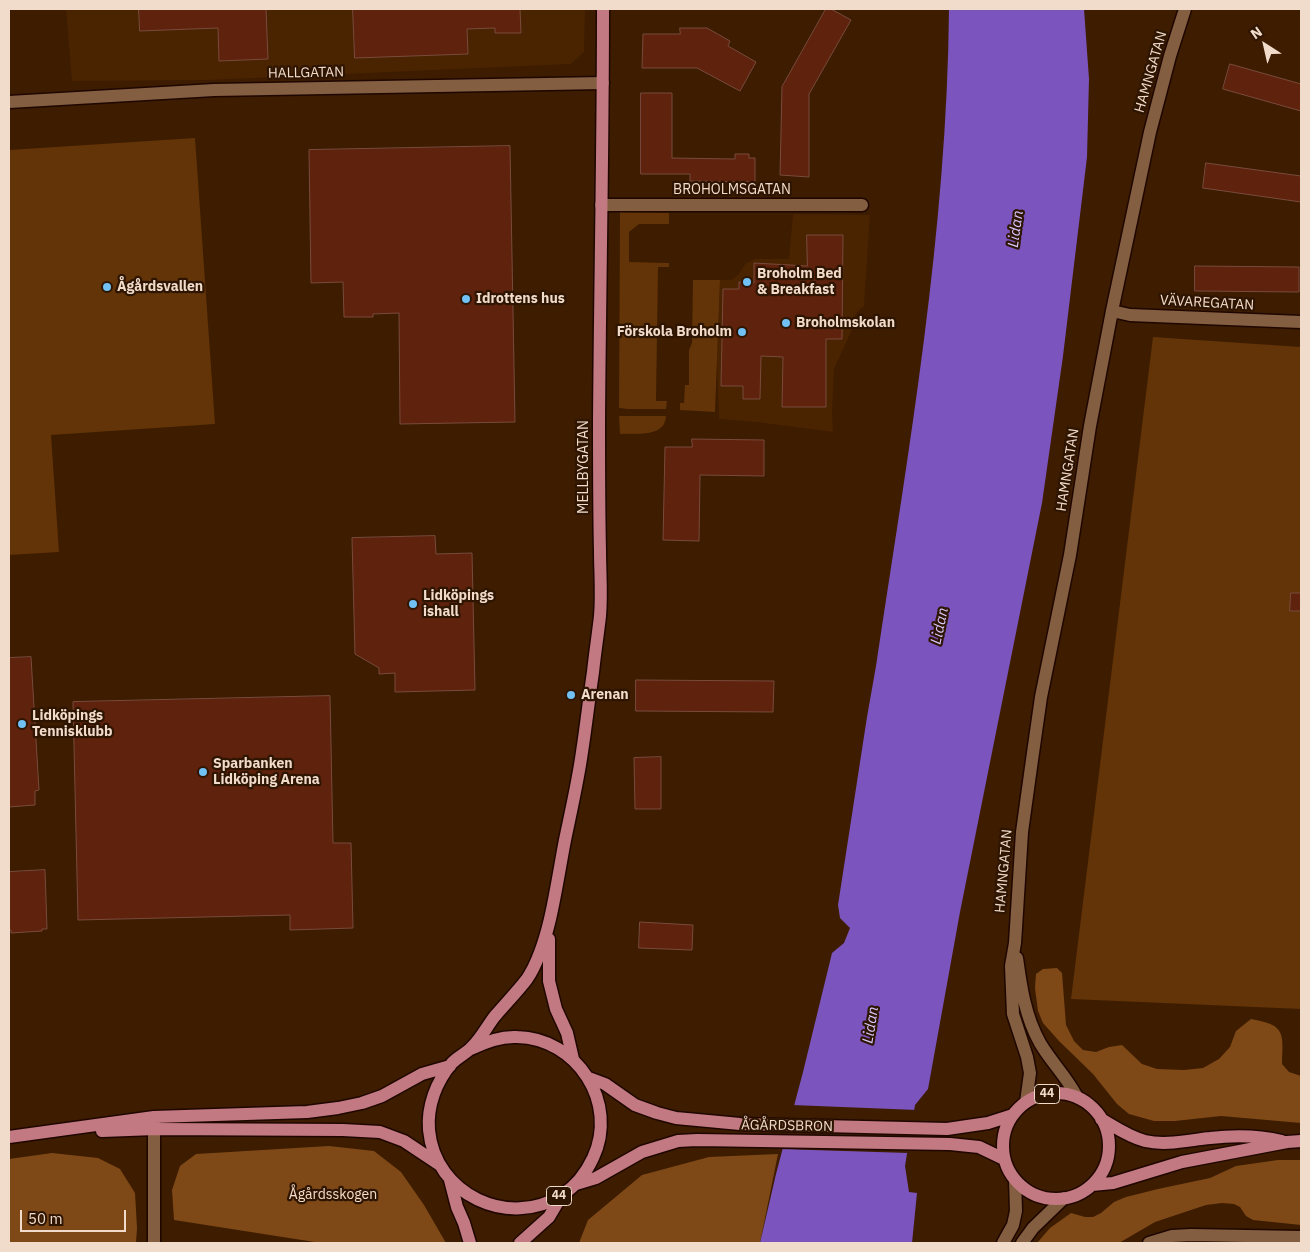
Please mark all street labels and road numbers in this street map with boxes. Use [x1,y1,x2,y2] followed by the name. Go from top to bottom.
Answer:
[1131,29,1171,115] street label: HAMNGATAN
[268,64,344,82] street label: HALLGATAN
[673,182,791,198] street label: BROHOLMSGATAN
[1160,292,1254,314] street label: VÄVAREGATAN
[576,420,592,514] street label: MELLBYGATAN
[1053,427,1083,513] street label: HAMNGATAN
[992,828,1016,914] street label: HAMNGATAN
[1034,1084,1060,1104] road number: 44
[741,1117,833,1135] street label: ÅGÅRDSBRON
[546,1186,572,1206] road number: 44

